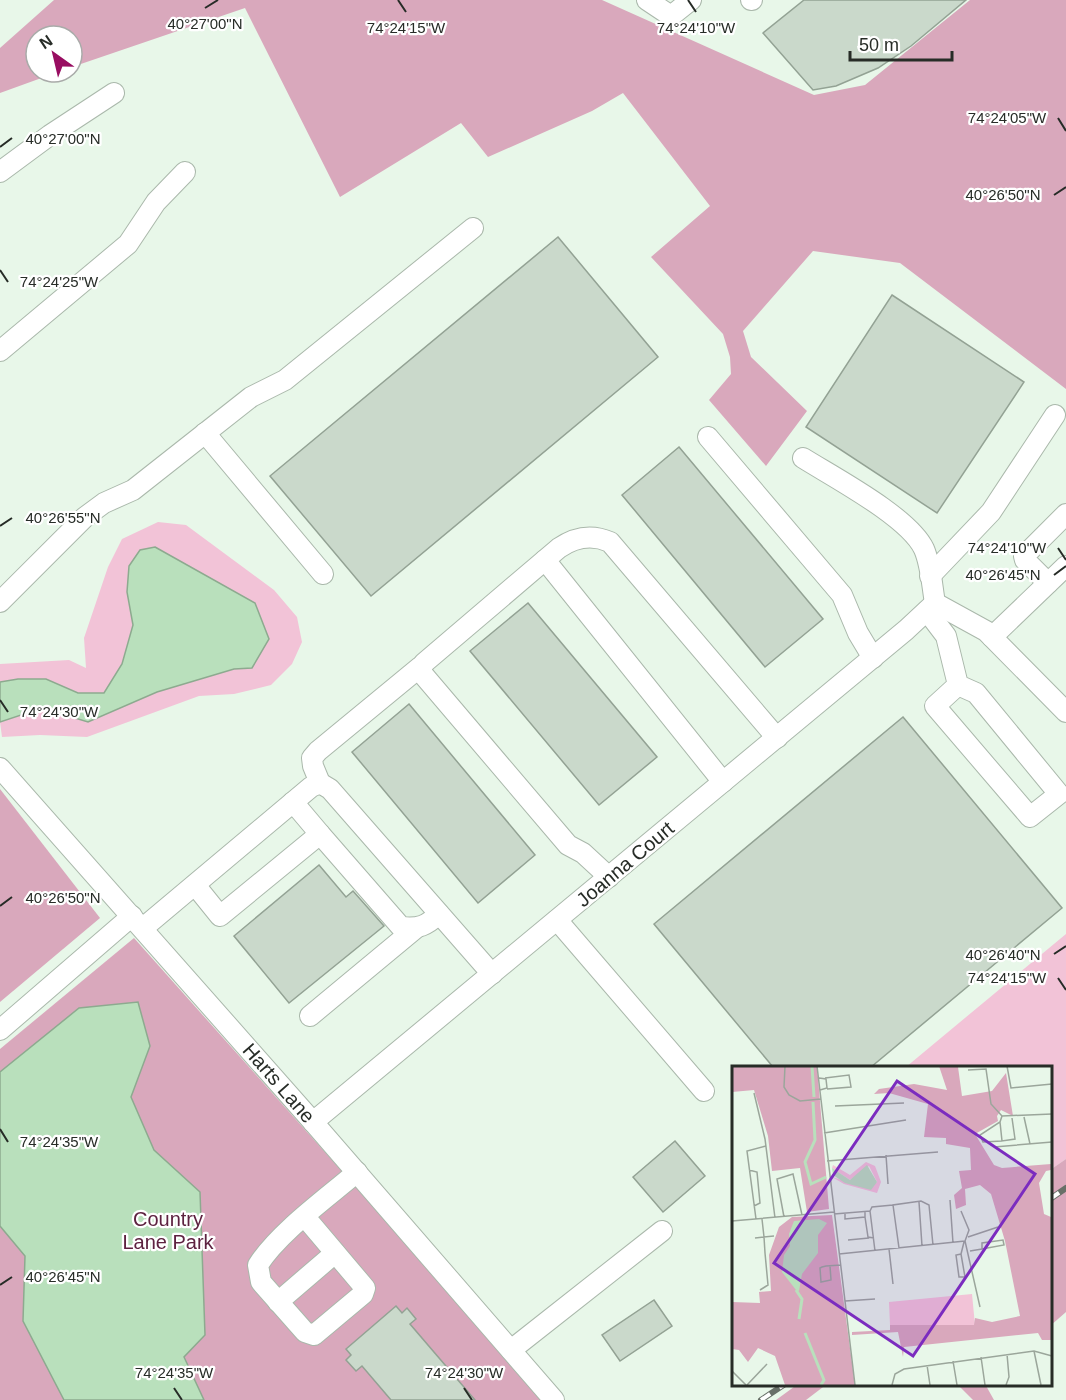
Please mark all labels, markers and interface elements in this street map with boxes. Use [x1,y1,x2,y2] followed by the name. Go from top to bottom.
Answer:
[167,15,243,32] text: 40°27'00"N
[367,19,446,36] text: 74°24'15"W
[657,19,736,36] text: 74°24'10"W
[24,24,84,84] north arrow
[850,24,952,62] scale bar
[36,32,55,52] text: N
[859,35,899,55] text: 50 m
[968,109,1047,126] text: 74°24'05"W
[25,130,101,147] text: 40°27'00"N
[965,186,1041,203] text: 40°26'50"N
[20,273,99,290] text: 74°24'25"W
[25,509,101,526] text: 40°26'55"N
[968,539,1047,556] text: 74°24'10"W
[965,566,1041,583] text: 40°26'45"N
[20,703,99,720] text: 74°24'30"W
[572,817,678,911] street label: Joanna Court
[25,889,101,906] text: 40°26'50"N
[965,946,1041,963] text: 40°26'40"N
[968,969,1047,986] text: 74°24'15"W
[239,1039,319,1127] street label: Harts Lane
[732,1066,1051,1385] inset map
[20,1133,99,1150] text: 74°24'35"W
[122,1208,215,1253] park label: Country Lane Park
[25,1268,101,1285] text: 40°26'45"N
[135,1364,214,1381] text: 74°24'35"W
[425,1364,504,1381] text: 74°24'30"W

